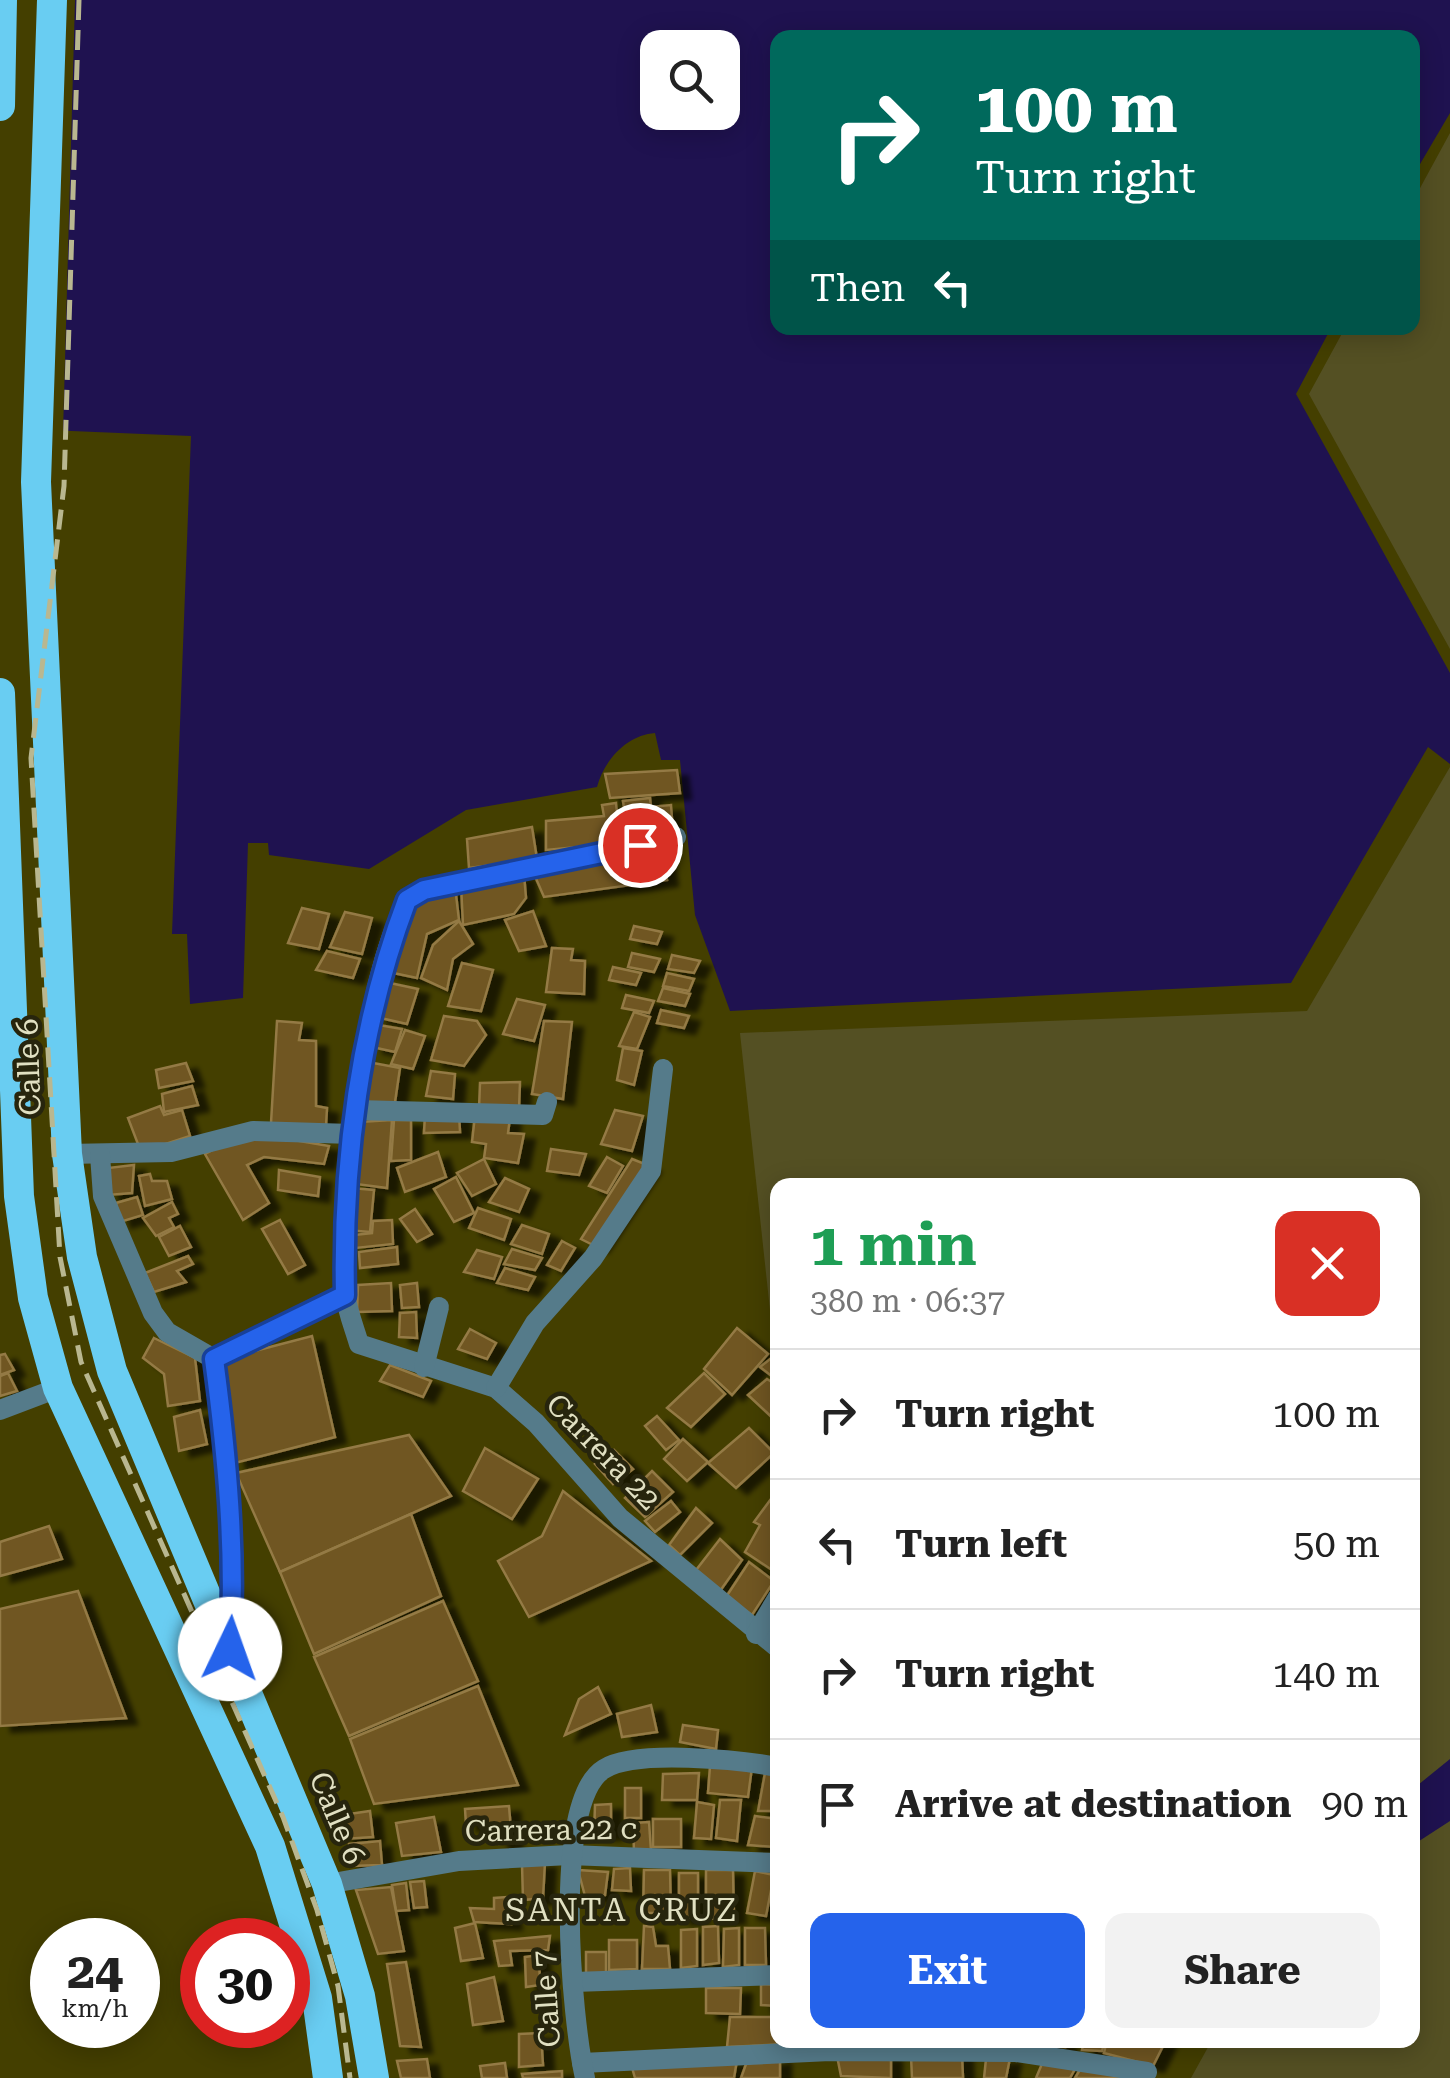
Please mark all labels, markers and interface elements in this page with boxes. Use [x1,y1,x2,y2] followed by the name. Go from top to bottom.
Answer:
[640,30,740,130] map controls
[640,30,740,130] button: search
[975,67,1178,149] text: 100 m
[810,70,940,200] icon: right
[975,151,1196,204] text: Turn right
[925,260,980,315] icon: left
[810,266,905,310] text: Then
[598,803,683,888] pin
[613,818,668,873] icon: arrive
[9,1018,48,1116] street label: Calle 6
[810,1209,977,1280] text: 1 min
[1275,1211,1380,1316] button: close
[810,1282,1005,1320] text: 380 m · 06:37
[539,1386,667,1517] street label: Carrera 22
[810,1387,865,1442] icon: right
[895,1392,1094,1436] text: Turn right
[1272,1392,1380,1436] text: 100 m
[810,1517,865,1572] icon: left
[895,1522,1067,1566] text: Turn left
[1293,1522,1380,1566] text: 50 m
[178,1597,282,1701] position arrow
[810,1647,865,1702] icon: right
[895,1652,1094,1696] text: Turn right
[1272,1652,1380,1696] text: 140 m
[302,1766,373,1869] street label: Calle 6
[810,1777,865,1832] icon: arrive
[895,1782,1291,1826] text: Arrive at destination
[1321,1782,1408,1826] text: 90 m
[464,1810,638,1849] street label: Carrera 22 c
[505,1891,739,1929] district label: SANTA CRUZ
[810,1913,1085,2028] button: Exit
[1105,1913,1380,2028] button: Share
[180,1918,310,2048] speed limit sign: 30
[67,1942,123,2000] text: 24
[526,1949,567,2049] street label: Calle 7
[62,1994,128,2023] text: km/h

